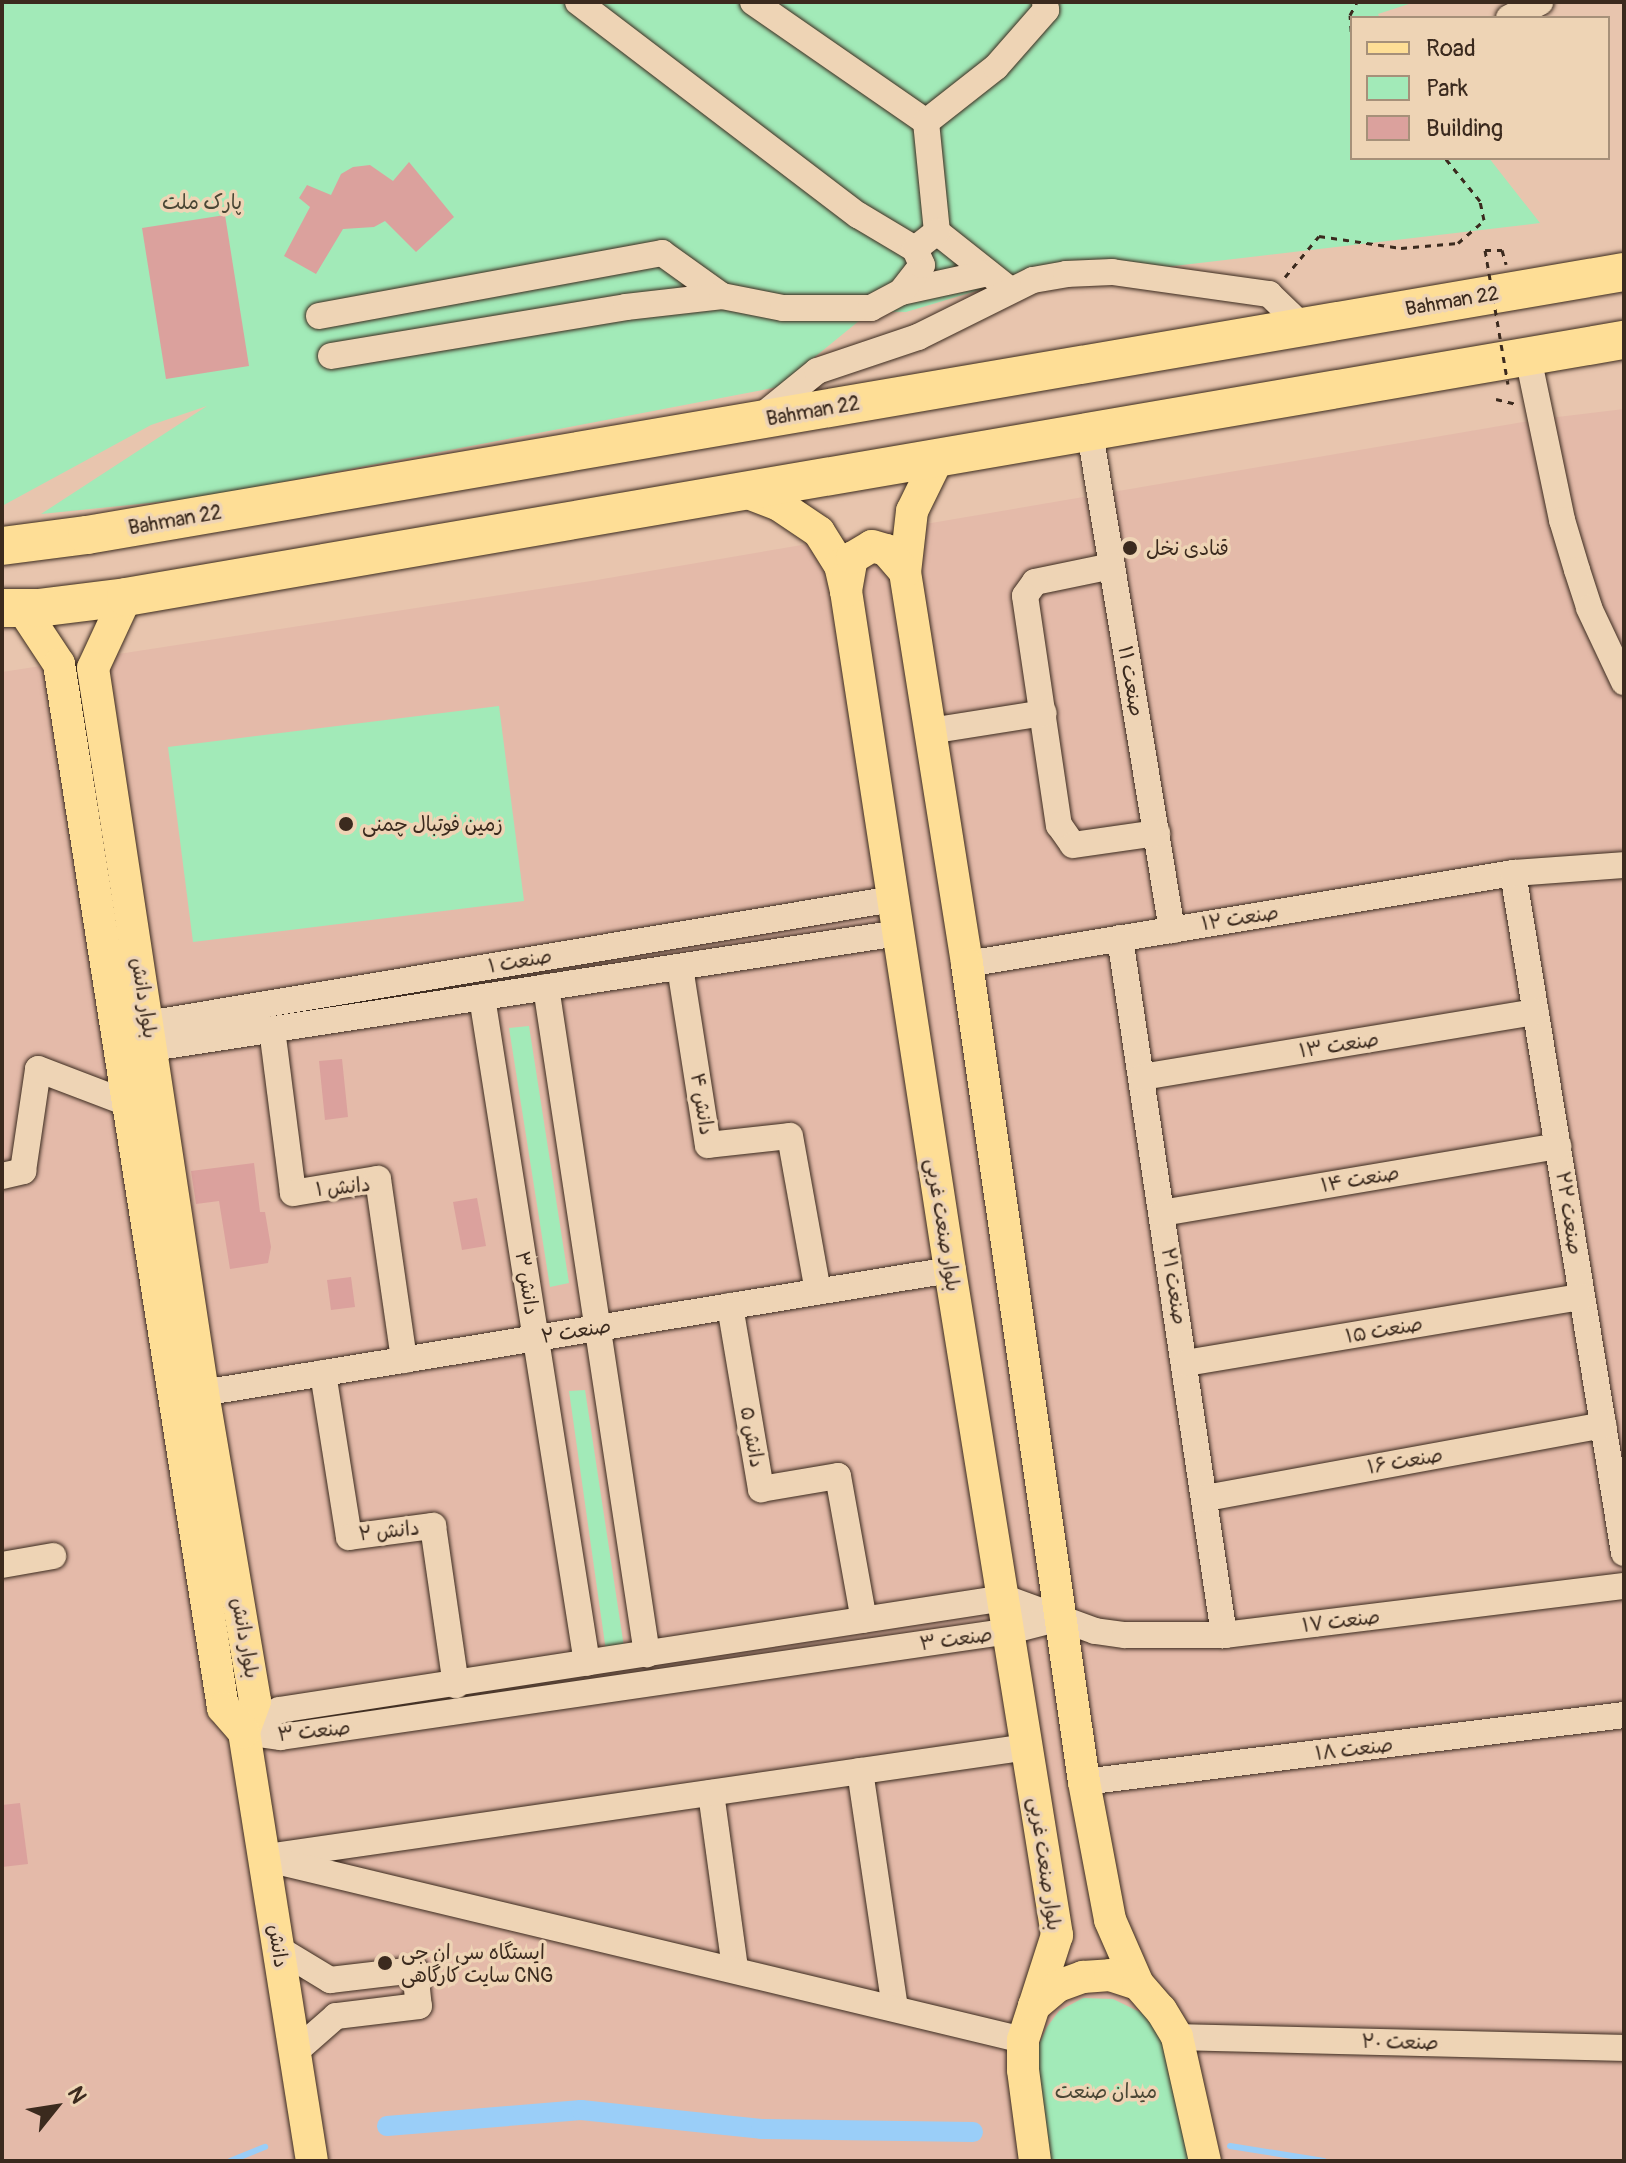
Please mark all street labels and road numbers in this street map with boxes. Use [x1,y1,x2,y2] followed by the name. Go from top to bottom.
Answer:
[1403,281,1501,321] street label: Bahman 22
[764,391,862,431] street label: Bahman 22
[126,500,224,540] street label: Bahman 22
[1113,644,1149,718] street label: صنعت ۱۱
[1200,900,1280,936] street label: صنعت ۱۲
[486,944,554,978] street label: صنعت ۱
[126,956,162,1040] street label: بلوار دانش
[1297,1027,1381,1063] street label: صنعت ۱۳
[685,1071,719,1137] street label: دانش ۴
[921,1157,965,1293] street label: بلوار صنعت غربی
[1319,1160,1401,1198] street label: صنعت ۱۴
[1551,1170,1587,1256] street label: صنعت ۲۲
[314,1172,372,1202] street label: دانش ۱
[1156,1246,1192,1326] street label: صنعت ۲۱
[510,1249,544,1317] street label: دانش ۳
[1343,1311,1425,1349] street label: صنعت ۱۵
[539,1314,613,1348] street label: صنعت ۲
[735,1405,769,1469] street label: دانش ۵
[1365,1443,1445,1479] street label: صنعت ۱۶
[357,1516,421,1546] street label: دانش ۲
[226,1596,264,1680] street label: بلوار دانش
[1301,1604,1381,1638] street label: صنعت ۱۷
[918,1622,994,1656] street label: صنعت ۳
[276,1715,352,1747] street label: صنعت ۳
[1314,1732,1394,1766] street label: صنعت ۱۸
[1024,1796,1066,1932] street label: بلوار صنعت غربی
[263,1923,293,1969] street label: دانش
[1361,2029,1439,2055] street label: صنعت ۲۰

